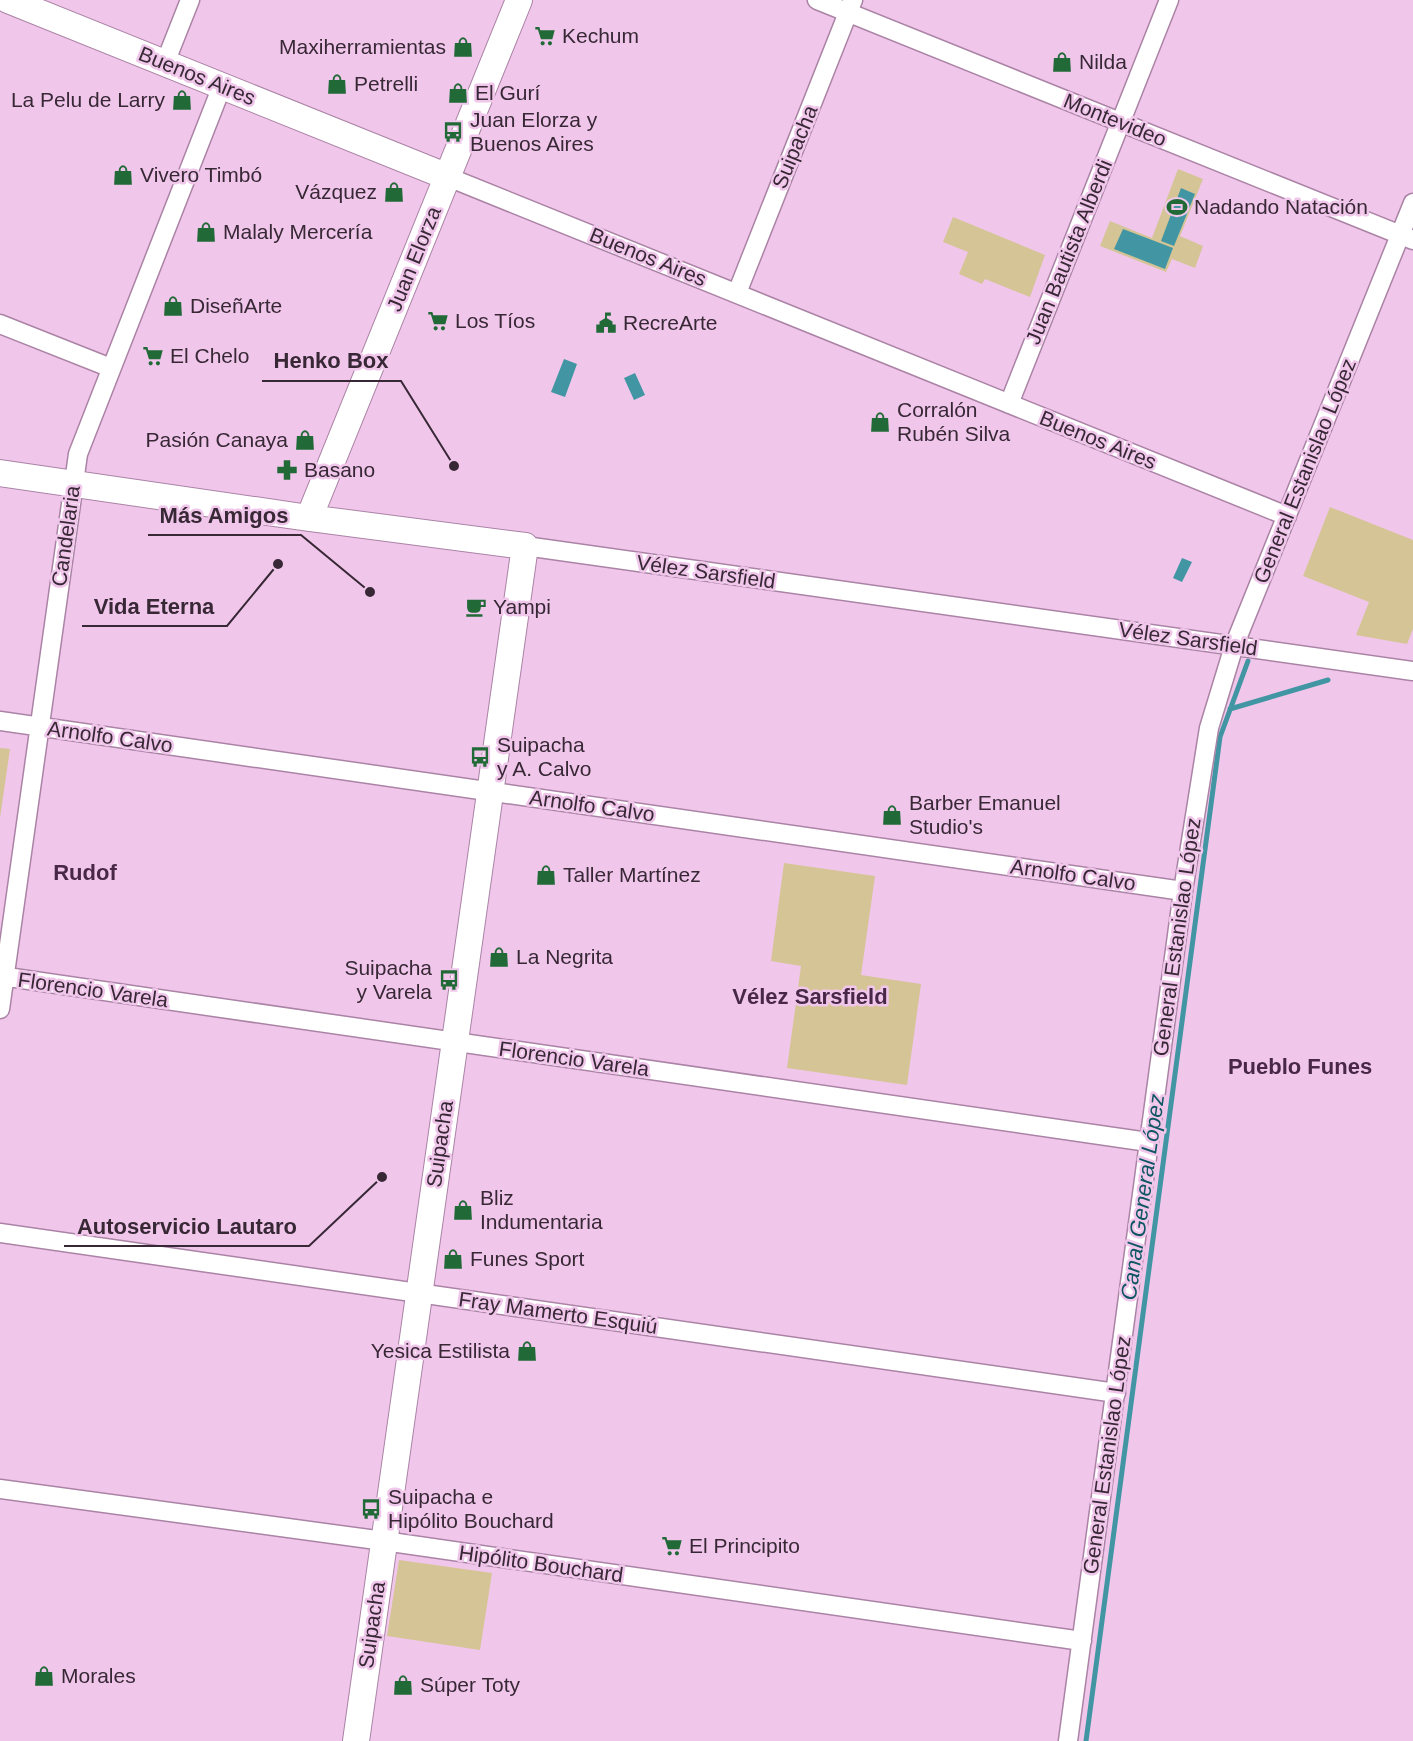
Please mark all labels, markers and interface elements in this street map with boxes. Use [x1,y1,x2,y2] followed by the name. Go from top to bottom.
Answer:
[533,24,557,48] supermarket icon: Kechum
[562,24,639,47] place label: Kechum
[279,35,446,58] place label: Maxiherramientas
[451,35,475,59] shop icon: Maxiherramientas
[136,42,259,109] street label: Buenos Aires
[1050,50,1074,74] shop icon: Nilda
[1079,50,1127,73] place label: Nilda
[325,72,349,96] shop icon: Petrelli
[354,72,418,95] place label: Petrelli
[446,81,470,105] shop icon: El Gurí
[475,81,541,104] place label: El Gurí
[11,88,165,111] place label: La Pelu de Larry
[170,88,194,112] shop icon: La Pelu de Larry
[1061,89,1170,151] street label: Montevideo
[767,102,822,192] street label: Suipacha
[470,108,598,155] place label: Juan Elorza y Buenos Aires
[441,120,465,144] bus stop icon: Juan Elorza y Buenos Aires
[1021,156,1116,348] street label: Juan Bautista Alberdi
[111,163,135,187] shop icon: Vivero Timbó
[140,163,262,186] place label: Vivero Timbó
[295,180,377,203] place label: Vázquez
[382,180,406,204] shop icon: Vázquez
[1165,195,1189,219] sports icon: Nadando Natación
[1194,195,1368,218] place label: Nadando Natación
[382,203,445,315] street label: Juan Elorza
[194,220,218,244] shop icon: Malaly Mercería
[223,220,373,243] place label: Malaly Mercería
[587,223,710,290] street label: Buenos Aires
[161,294,185,318] shop icon: DiseñArte
[190,294,282,317] place label: DiseñArte
[426,309,450,333] supermarket icon: Los Tíos
[455,309,535,332] place label: Los Tíos
[594,311,618,335] public building icon: RecreArte
[623,311,718,334] place label: RecreArte
[262,341,401,381] callout: Henko Box
[141,344,165,368] supermarket icon: El Chelo
[170,344,249,367] place label: El Chelo
[274,348,389,373] text: Henko Box
[1249,355,1360,587] street label: General Estanislao López
[897,398,1011,445] place label: Corralón Rubén Silva
[1037,406,1160,473] street label: Buenos Aires
[868,410,892,434] shop icon: Corralón Rubén Silva
[146,428,288,451] place label: Pasión Canaya
[293,428,317,452] shop icon: Pasión Canaya
[275,458,299,482] pharmacy icon: Basano
[304,458,375,481] place label: Basano
[47,484,84,588] street label: Candelaria
[148,495,301,535] callout: Más Amigos
[160,503,288,528] text: Más Amigos
[635,550,777,593] street label: Vélez Sarsfield
[82,586,227,626] callout: Vida Eterna
[94,594,215,619] text: Vida Eterna
[464,595,488,619] cafe icon: Yampi
[493,595,551,618] place label: Yampi
[1117,617,1259,660] street label: Vélez Sarsfield
[46,716,174,757] street label: Arnolfo Calvo
[497,733,592,780] place label: Suipacha y A. Calvo
[468,745,492,769] bus stop icon: Suipacha y A. Calvo
[528,785,656,826] street label: Arnolfo Calvo
[909,791,1061,838] place label: Barber Emanuel Studio's
[880,803,904,827] shop icon: Barber Emanuel Studio's
[1148,816,1205,1058] street label: General Estanislao López
[1009,854,1137,895] street label: Arnolfo Calvo
[53,860,117,885] district label: Rudof
[534,863,558,887] shop icon: Taller Martínez
[563,863,701,886] place label: Taller Martínez
[487,945,511,969] shop icon: La Negrita
[516,945,613,968] place label: La Negrita
[344,956,432,1003] place label: Suipacha y Varela
[17,968,170,1011] street label: Florencio Varela
[437,968,461,992] bus stop icon: Suipacha y Varela
[732,984,888,1009] district label: Vélez Sarsfield
[498,1037,651,1080] street label: Florencio Varela
[1228,1054,1372,1079] district label: Pueblo Funes
[1116,1092,1169,1302] water label: Canal General López
[422,1099,457,1189] street label: Suipacha
[480,1186,603,1233] place label: Bliz Indumentaria
[451,1198,475,1222] shop icon: Bliz Indumentaria
[64,1206,309,1246] callout: Autoservicio Lautaro
[77,1214,297,1239] text: Autoservicio Lautaro
[441,1247,465,1271] shop icon: Funes Sport
[470,1247,585,1270] place label: Funes Sport
[457,1287,659,1338] street label: Fray Mamerto Esquiú
[1078,1334,1135,1576] street label: General Estanislao López
[371,1339,510,1362] place label: Yesica Estilista
[515,1339,539,1363] shop icon: Yesica Estilista
[388,1485,554,1532] place label: Suipacha e Hipólito Bouchard
[359,1497,383,1521] bus stop icon: Suipacha e Hipólito Bouchard
[660,1534,684,1558] supermarket icon: El Principito
[689,1534,800,1557] place label: El Principito
[457,1541,625,1586] street label: Hipólito Bouchard
[354,1580,389,1670] street label: Suipacha
[32,1664,56,1688] shop icon: Morales
[61,1664,136,1687] place label: Morales
[391,1673,415,1697] shop icon: Súper Toty
[420,1673,521,1696] place label: Súper Toty

